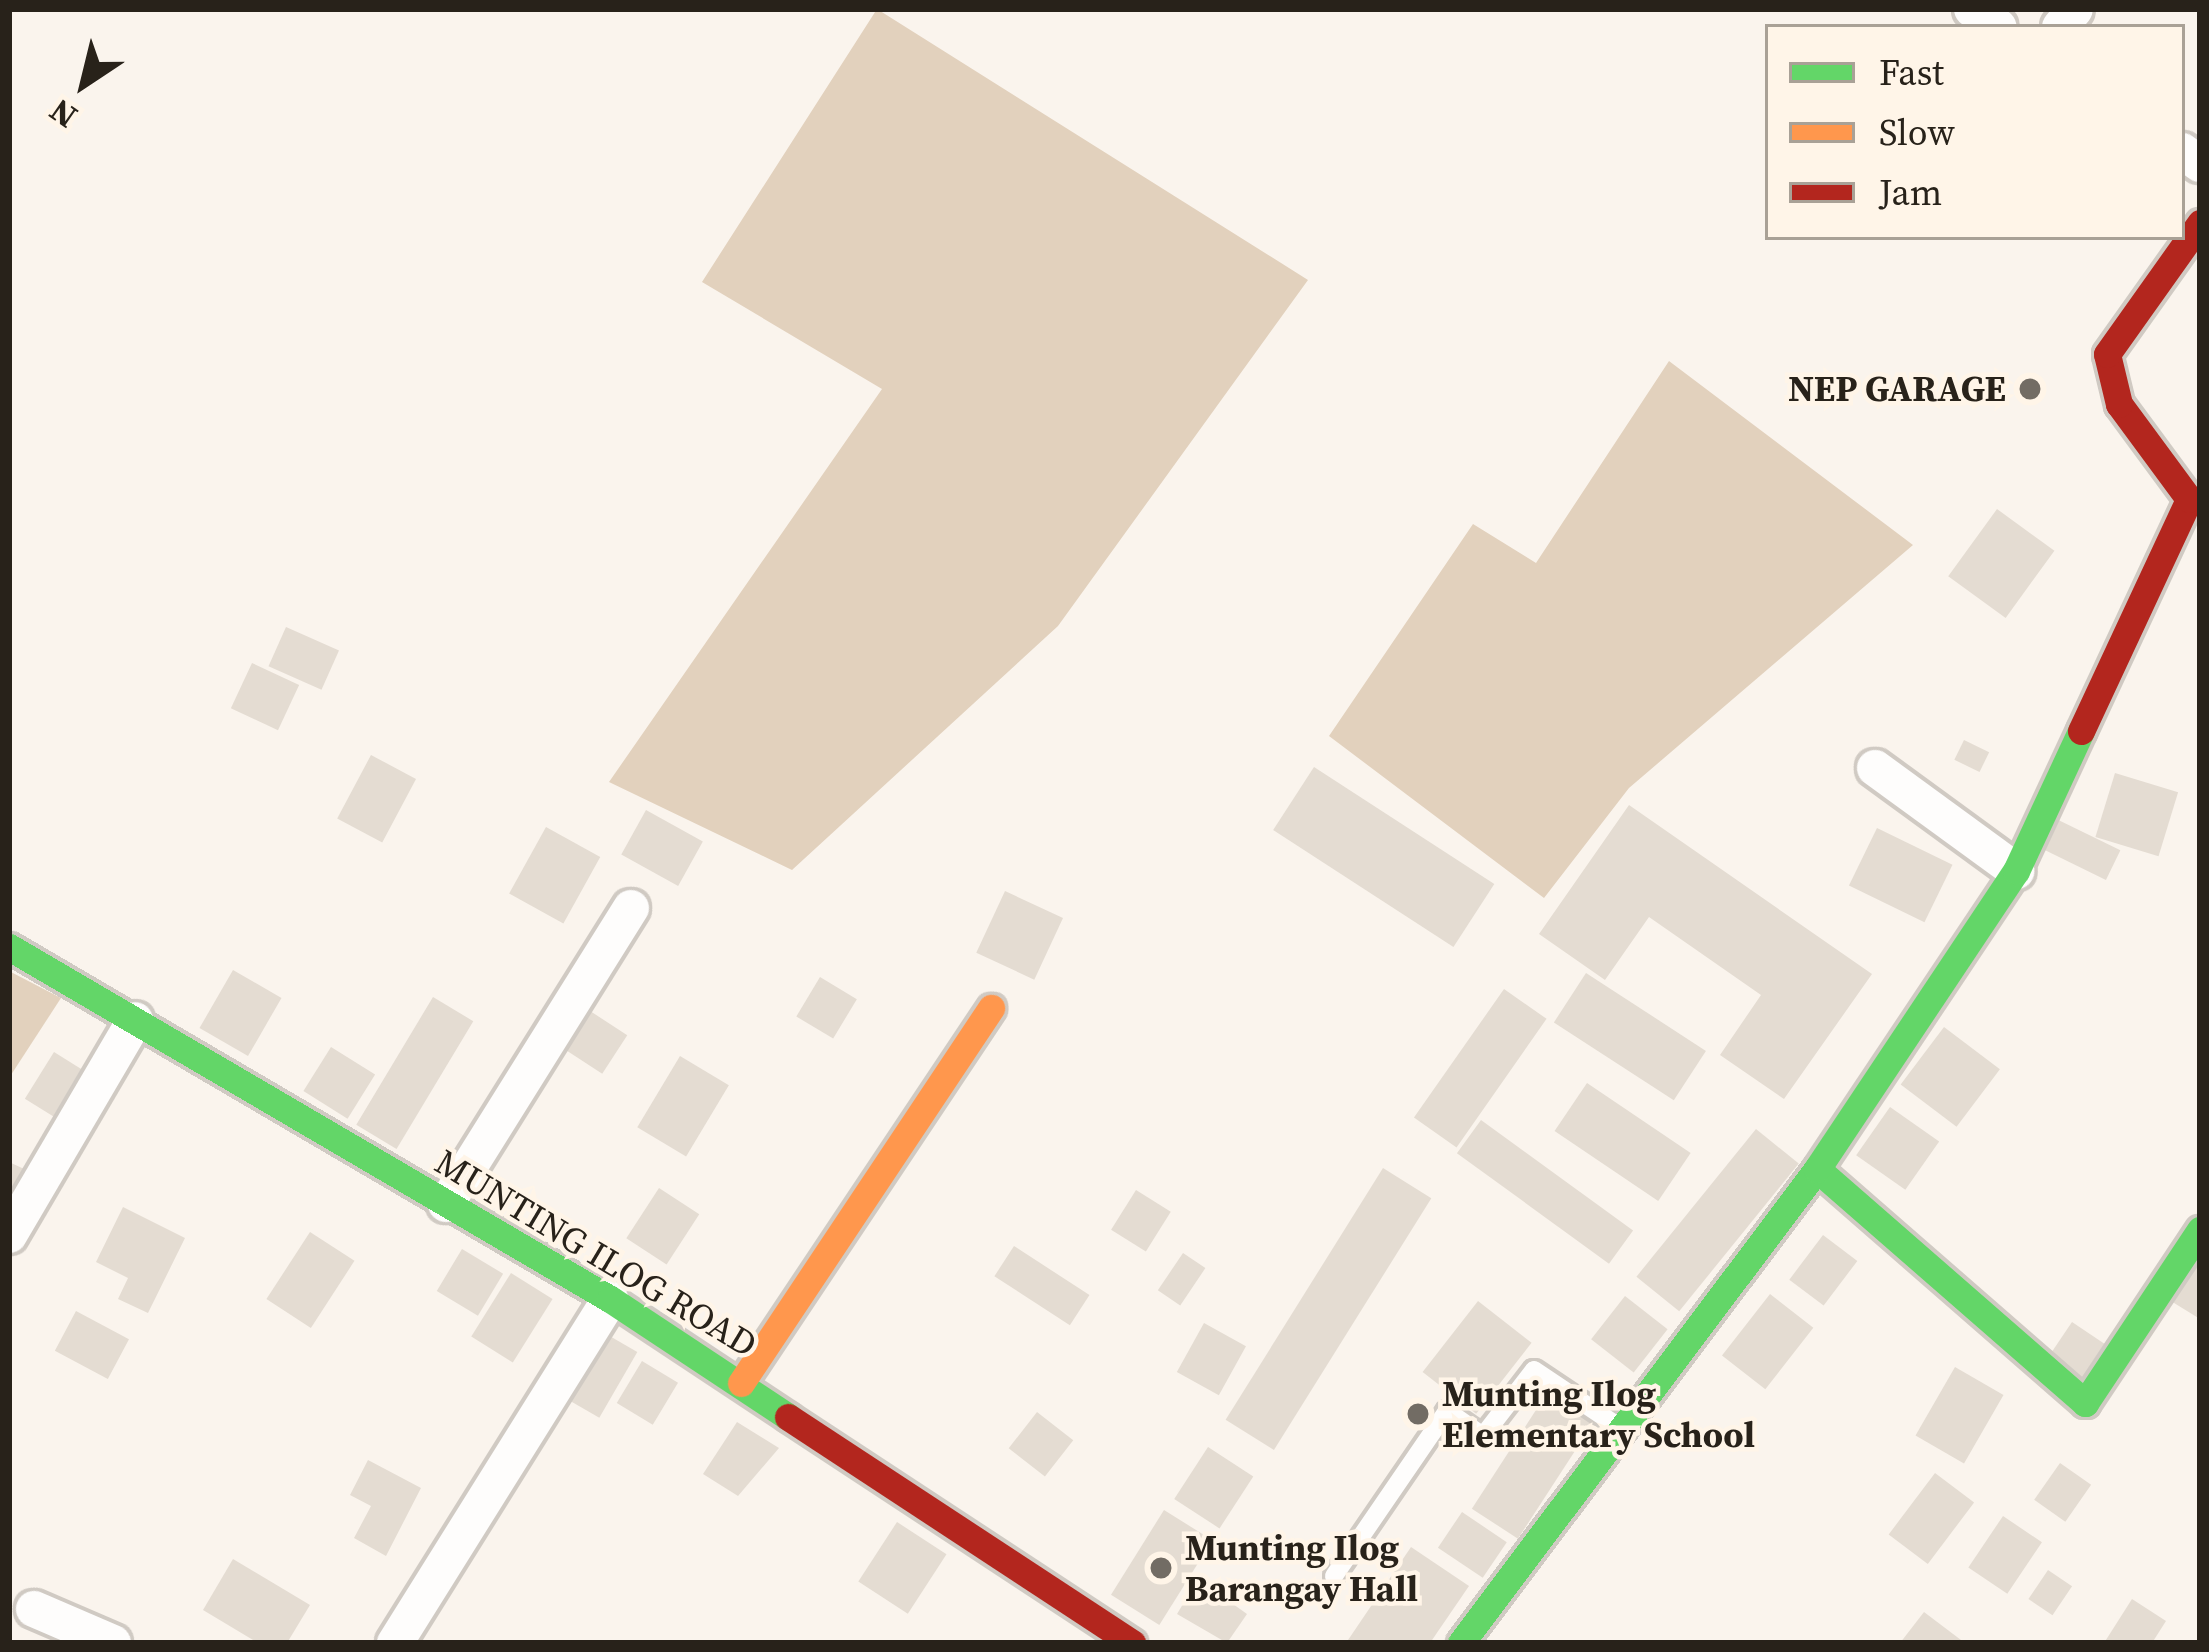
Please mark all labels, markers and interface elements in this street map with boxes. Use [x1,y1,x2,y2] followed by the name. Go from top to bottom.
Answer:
[24,24,144,144] north arrow
[1765,24,2185,240] legend
[1879,48,1944,97] text: Fast
[40,89,86,139] text: N
[1879,108,1955,157] text: Slow
[1879,168,1942,217] text: Jam
[1788,367,2006,411] place label: NEP GARAGE
[2017,376,2043,402] marker: NEP GARAGE
[427,1140,765,1366] street label: MUNTING ILOG ROAD
[1442,1371,1755,1456] place label: Munting Ilog Elementary School
[1405,1401,1431,1427] marker: Munting Ilog Elementary School
[1185,1525,1418,1610] place label: Munting Ilog Barangay Hall
[1148,1555,1174,1581] marker: Munting Ilog Barangay Hall

